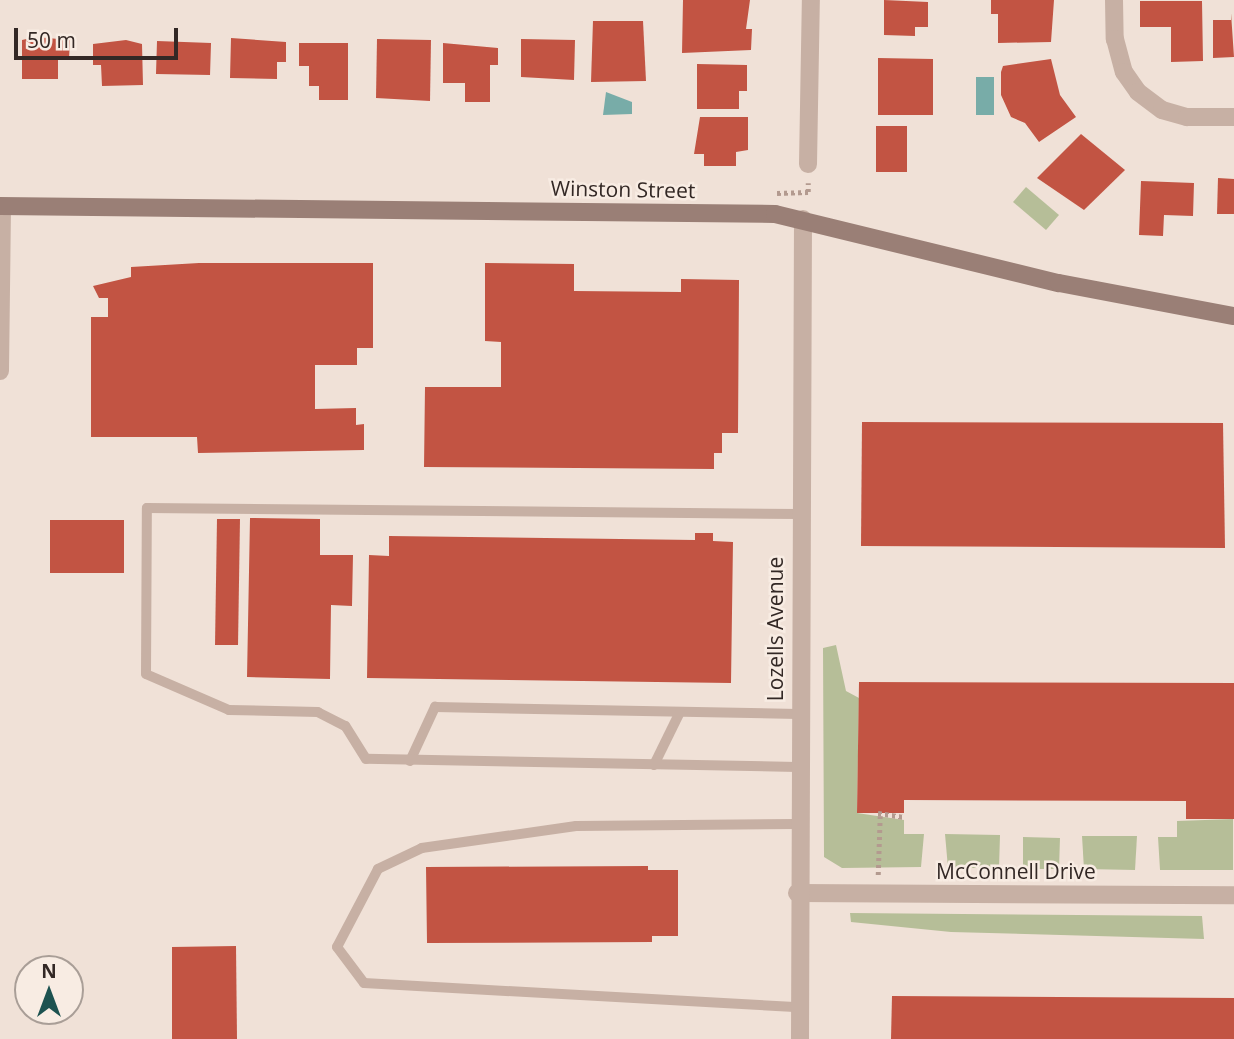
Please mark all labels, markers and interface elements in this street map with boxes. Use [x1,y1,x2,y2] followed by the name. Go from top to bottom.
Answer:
[18,14,182,58] scale bar
[27,26,76,54] text: 50 m
[550,175,696,203] street label: Winston Street
[762,557,788,701] street label: Lozells Avenue
[936,858,1096,884] street label: McConnell Drive
[14,955,84,1025] north arrow
[41,958,57,984] text: N

